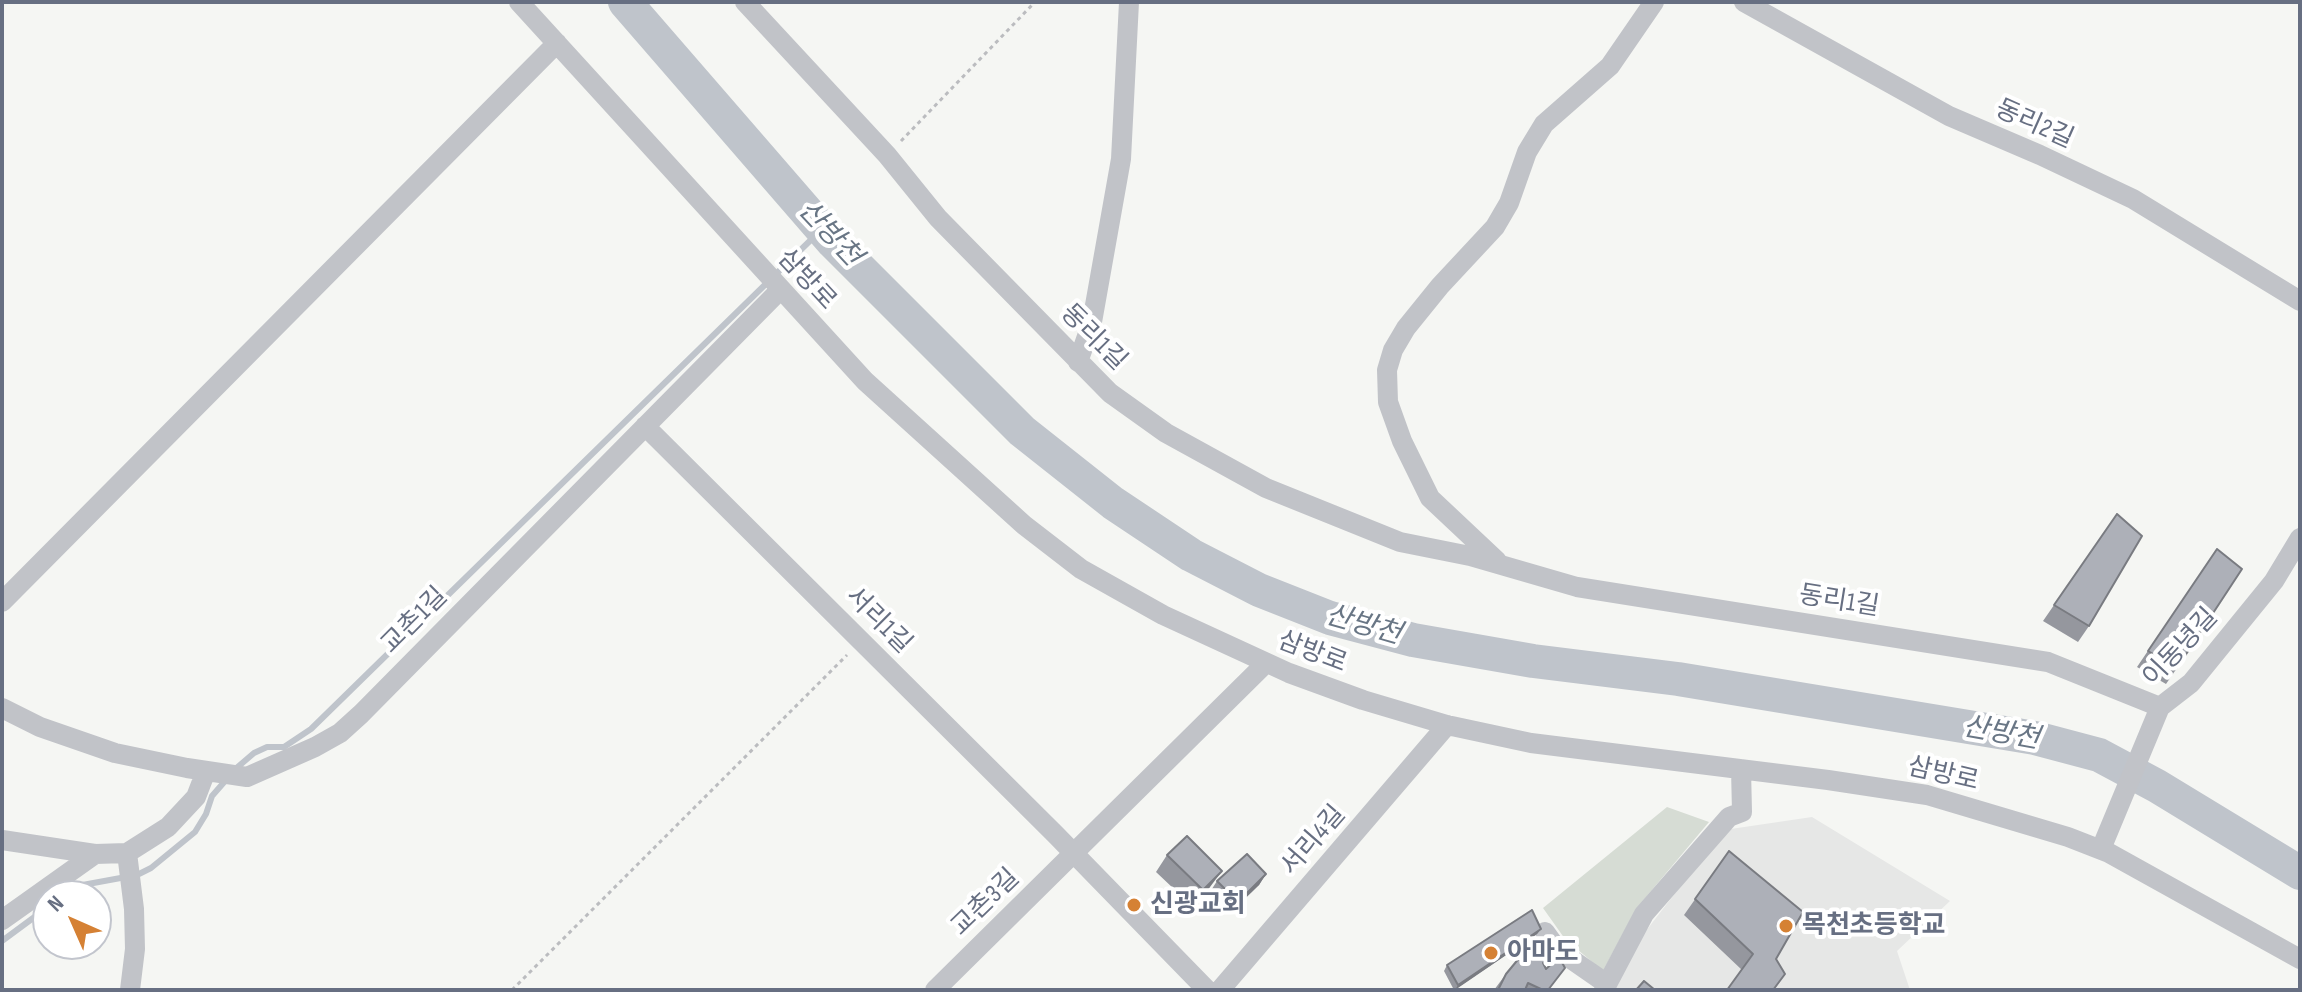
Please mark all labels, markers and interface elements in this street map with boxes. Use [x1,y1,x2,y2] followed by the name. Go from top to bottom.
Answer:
[1990,94,2078,156] street label: 동리2길
[790,194,868,274] water label: 산방천
[770,243,842,317] street label: 삼방로
[1053,298,1133,378] street label: 동리1길
[1797,580,1881,624] street label: 동리1길
[375,581,455,661] street label: 교촌1길
[838,581,918,661] street label: 서리1길
[1321,599,1405,653] water label: 산방천
[2137,602,2225,694] street label: 이동녕길
[1273,626,1351,680] street label: 삼방로
[1960,711,2042,757] water label: 산방천
[1905,752,1981,798] street label: 삼방로
[1275,800,1353,882] street label: 서리4길
[945,863,1027,943] street label: 교촌3길
[32,880,112,960] north arrow
[1150,889,1246,921] place label: 신광교회
[42,890,70,918] text: N
[1125,896,1143,914] marker: 신광교회
[1802,910,1946,942] place label: 목천초등학교
[1777,917,1795,935] marker: 목천초등학교
[1507,937,1579,969] place label: 아마도
[1482,944,1500,962] marker: 아마도

